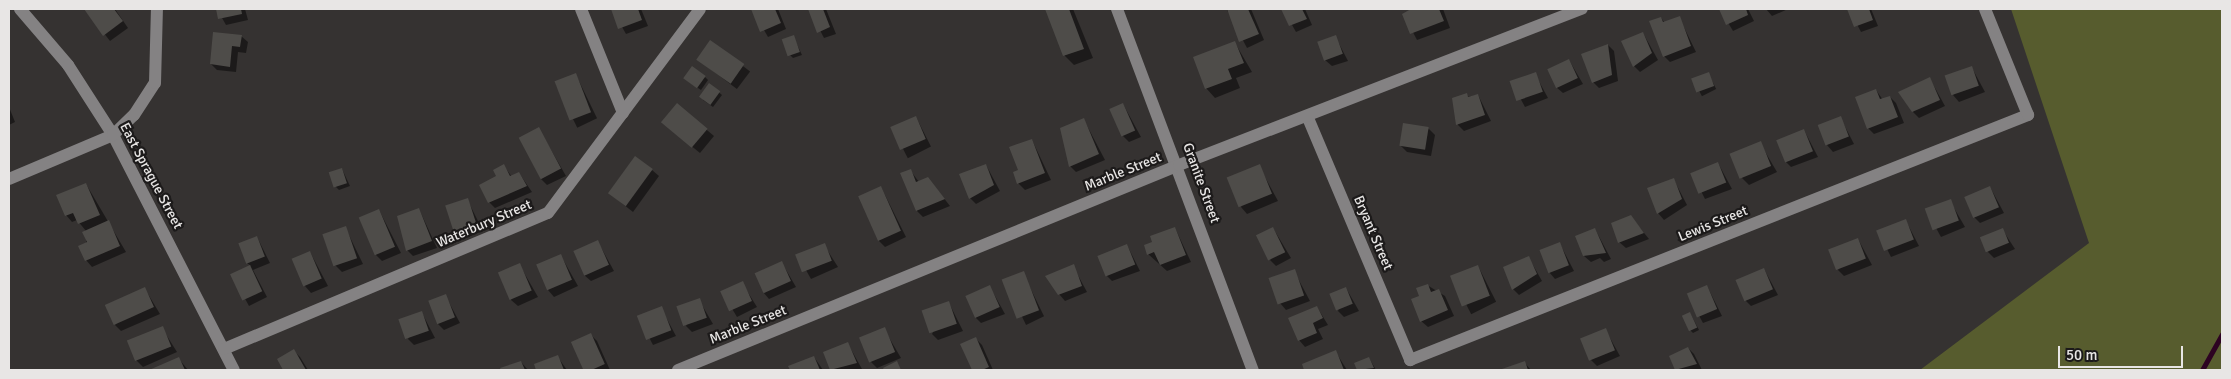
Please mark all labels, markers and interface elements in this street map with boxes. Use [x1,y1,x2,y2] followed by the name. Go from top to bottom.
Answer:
[116,120,186,232] street label: East Sprague Street
[1179,141,1223,225] street label: Granite Street
[1082,149,1164,195] street label: Marble Street
[1350,193,1396,273] street label: Bryant Street
[434,196,534,252] street label: Waterbury Street
[1676,202,1750,246] street label: Lewis Street
[707,302,789,348] street label: Marble Street
[2061,336,2186,368] scale bar
[2066,346,2097,364] text: 50 m

